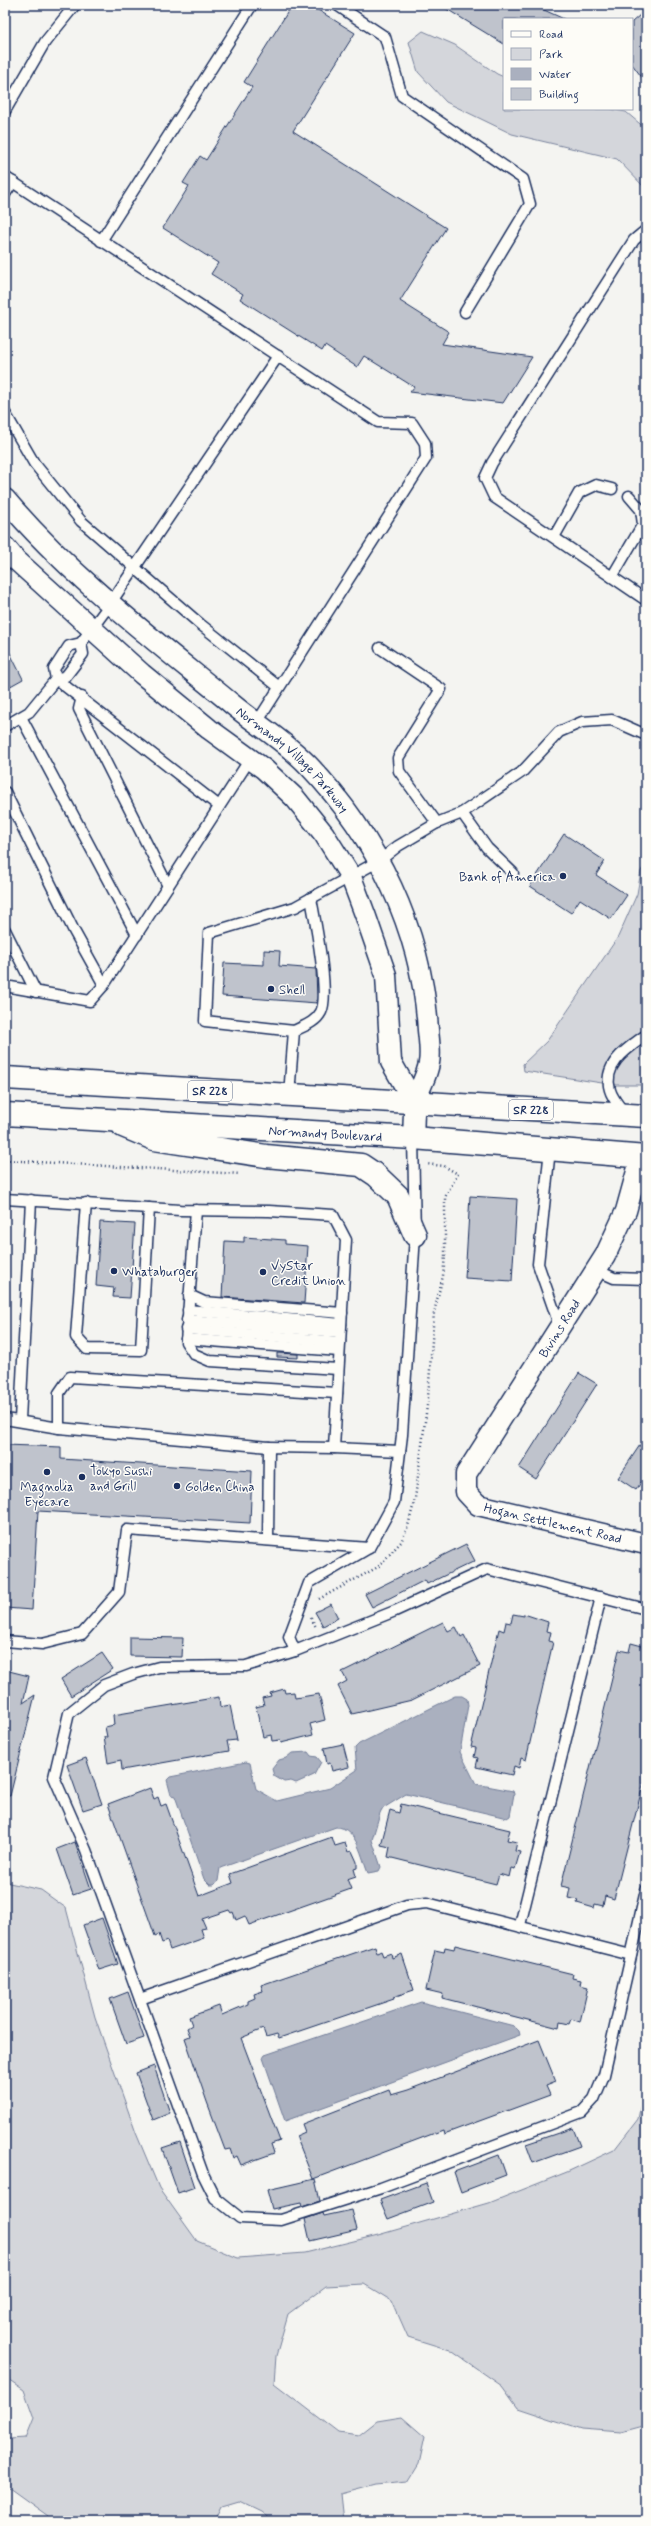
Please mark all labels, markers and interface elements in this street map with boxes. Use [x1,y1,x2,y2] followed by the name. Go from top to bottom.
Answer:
[503,18,633,110] legend
[539,27,563,43] text: Road
[539,47,563,63] text: Park
[539,67,571,83] text: Water
[539,87,579,104] text: Building
[232,704,352,816] street label: Normandy Village Parkway
[459,869,555,886] place label: Bank of America
[558,871,568,881] marker: Bank of America
[279,982,305,999] place label: Shell
[266,984,276,994] marker: Shell
[188,1081,232,1101] road number: SR 228
[509,1100,553,1120] road number: SR 228
[268,1123,383,1146] street label: Normandy Boulevard
[271,1258,346,1290] place label: VyStar Credit Union
[122,1264,197,1282] place label: Whataburger
[109,1266,119,1276] marker: Whataburger
[258,1267,268,1277] marker: VyStar Credit Union
[536,1296,585,1361] street label: Bivins Road
[90,1463,152,1495] place label: Tokyo Sushi and Grill
[42,1467,52,1477] marker: Magnolia Eyecare
[77,1472,87,1482] marker: Tokyo Sushi and Grill
[20,1479,74,1511] place label: Magnolia Eyecare
[185,1479,255,1496] place label: Golden China
[172,1481,182,1491] marker: Golden China
[482,1500,623,1548] street label: Hogan Settlement Road

